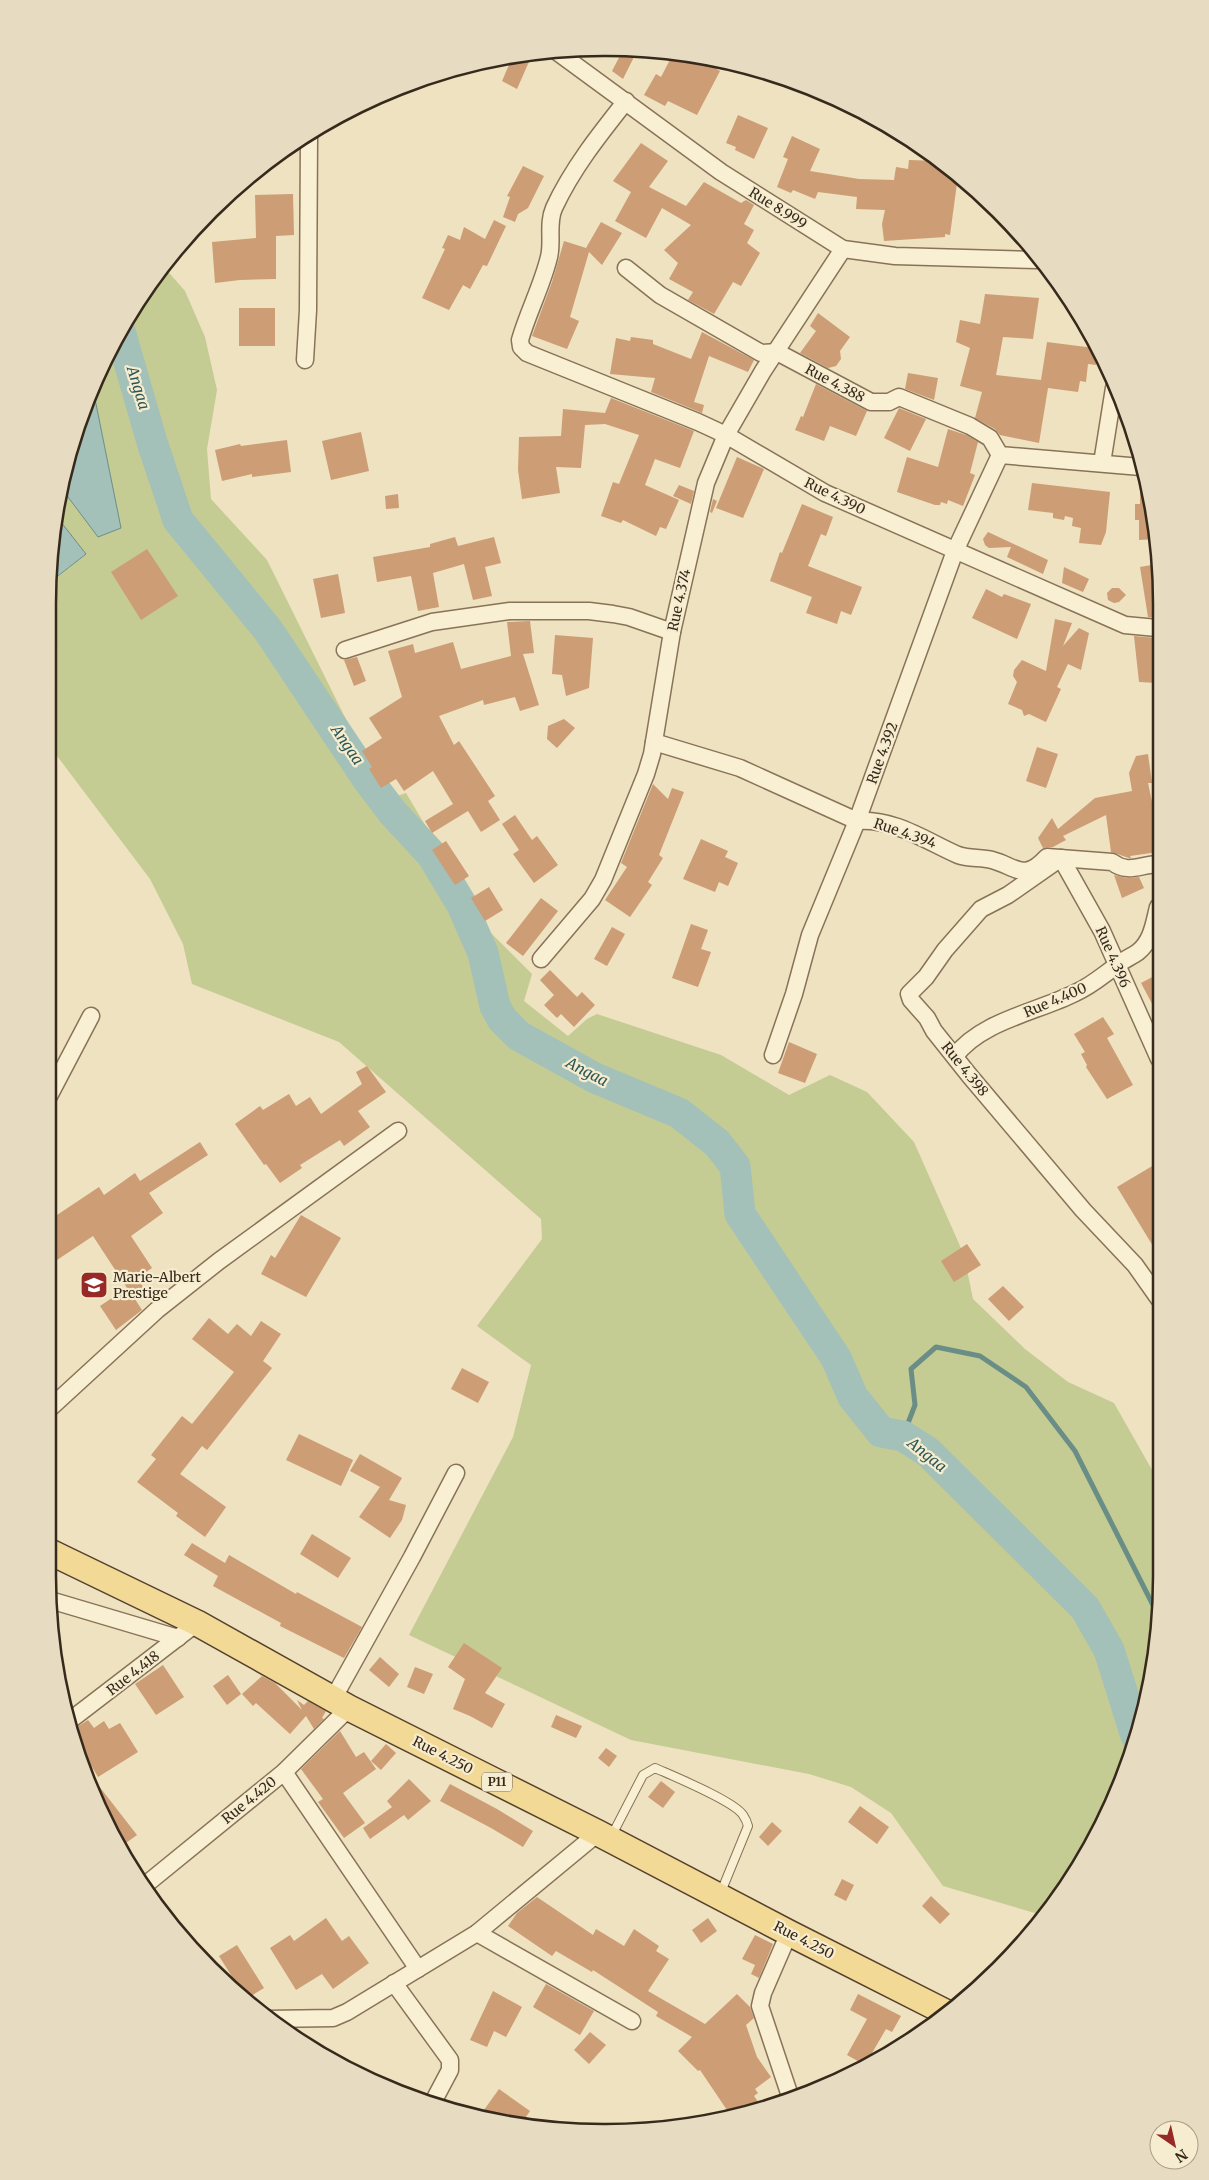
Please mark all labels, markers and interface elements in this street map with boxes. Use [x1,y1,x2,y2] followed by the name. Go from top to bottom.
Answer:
[746,183,810,233] street label: Rue 8.999
[802,360,868,406] street label: Rue 4.388
[123,363,154,412] water label: Angaa
[802,474,868,518] street label: Rue 4.390
[664,567,694,633] street label: Rue 4.374
[327,720,368,768] water label: Angaa
[863,720,901,786] street label: Rue 4.392
[871,814,939,852] street label: Rue 4.394
[1092,924,1134,990] street label: Rue 4.396
[1021,979,1089,1021] street label: Rue 4.400
[938,1038,992,1100] street label: Rue 4.398
[562,1053,611,1090] water label: Angaa
[113,1268,201,1302] place label: Marie-Albert Prestige
[79,1270,109,1300] school or university icon: Marie-Albert Prestige
[903,1433,951,1476] water label: Angaa
[103,1647,163,1699] street label: Rue 4.418
[410,1732,476,1778] street label: Rue 4.250
[218,1772,280,1828] street label: Rue 4.420
[482,1772,512,1791] road number: P11
[771,1917,837,1963] street label: Rue 4.250
[1149,2120,1199,2170] north arrow
[1172,2145,1191,2166] text: N

